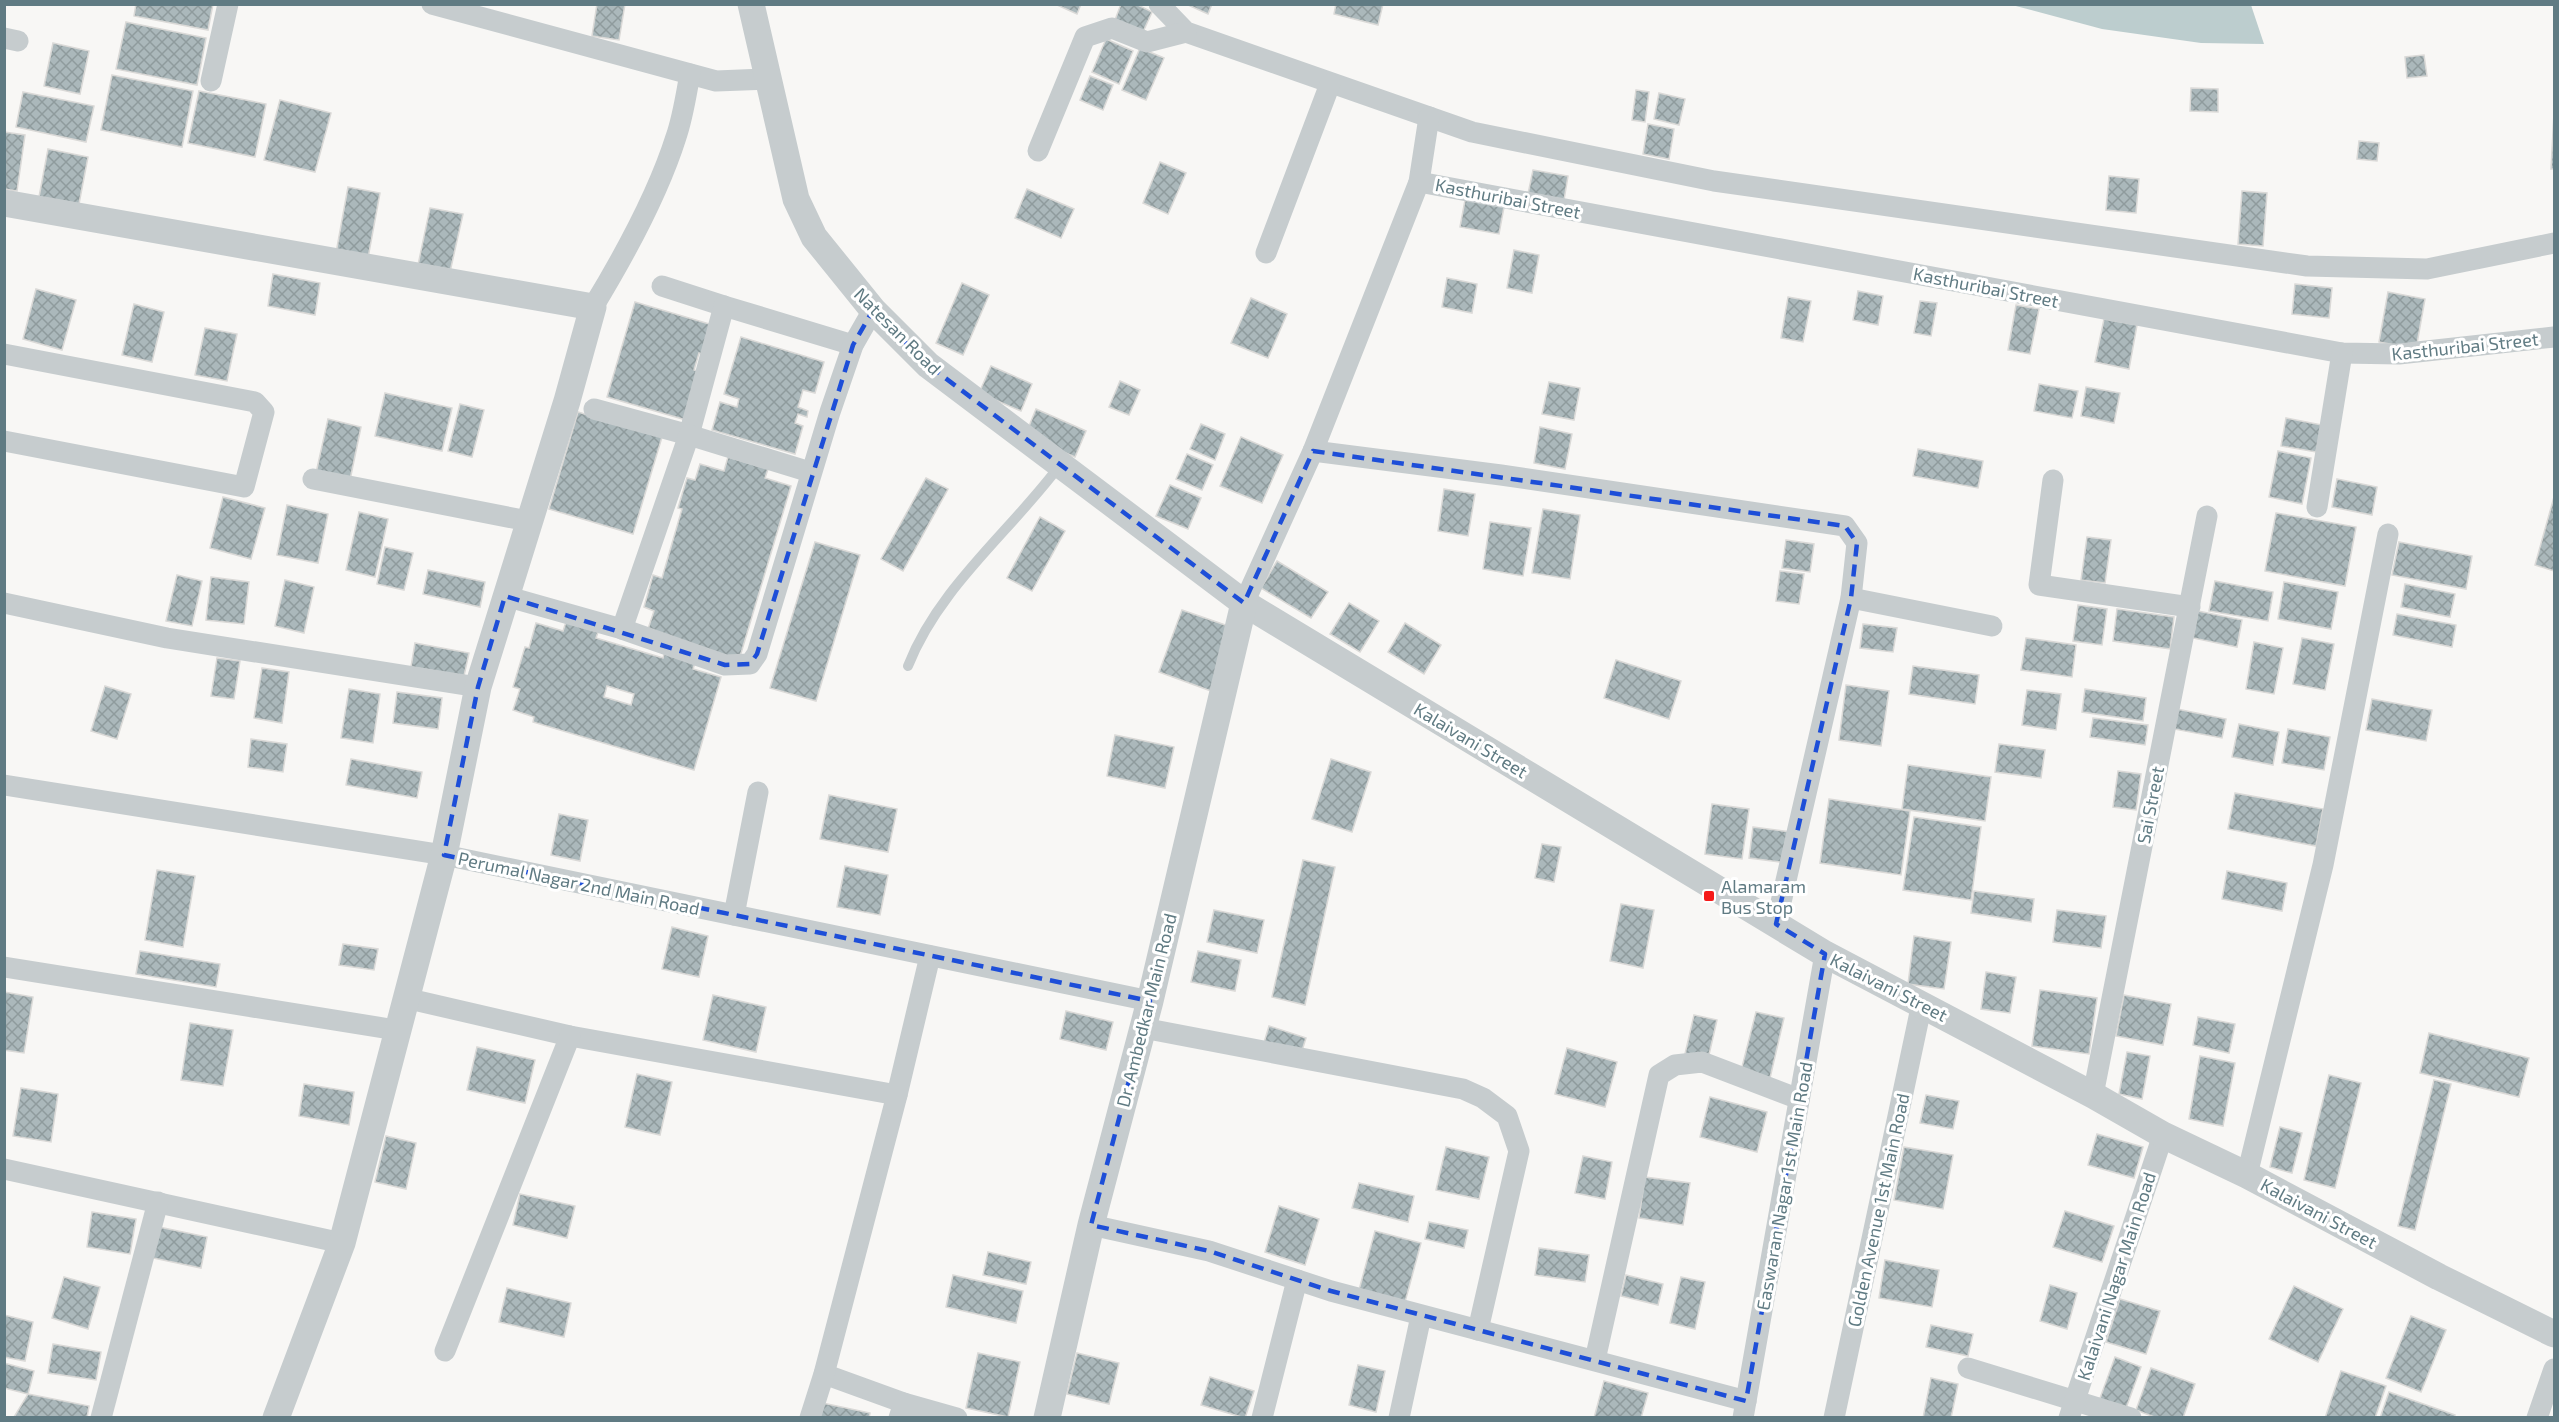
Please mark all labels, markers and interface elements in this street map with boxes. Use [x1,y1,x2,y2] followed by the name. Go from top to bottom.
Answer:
[1433,173,1583,223] street label: Kasthuribai Street
[1911,262,2061,312] street label: Kasthuribai Street
[850,283,946,379] street label: Natesan Road
[2390,327,2540,365] street label: Kasthuribai Street
[1410,697,1532,783] street label: Kalaivani Street
[2132,764,2168,846] street label: Sai Street
[456,847,702,919] street label: Perumal Nagar 2nd Main Road
[1721,875,1806,918] place label: Alamaram Bus Stop
[1702,889,1716,903] marker: Alamaram Bus Stop
[1111,911,1181,1109] street label: Dr. Ambedkar Main Road
[1827,948,1951,1026] street label: Kalaivani Street
[1751,1060,1817,1312] street label: Easwaran Nagar 1st Main Road
[1842,1091,1914,1329] street label: Golden Avenue 1st Main Road
[2072,1169,2160,1383] street label: Kalaivani Nagar Main Road
[2257,1173,2381,1253] street label: Kalaivani Street

